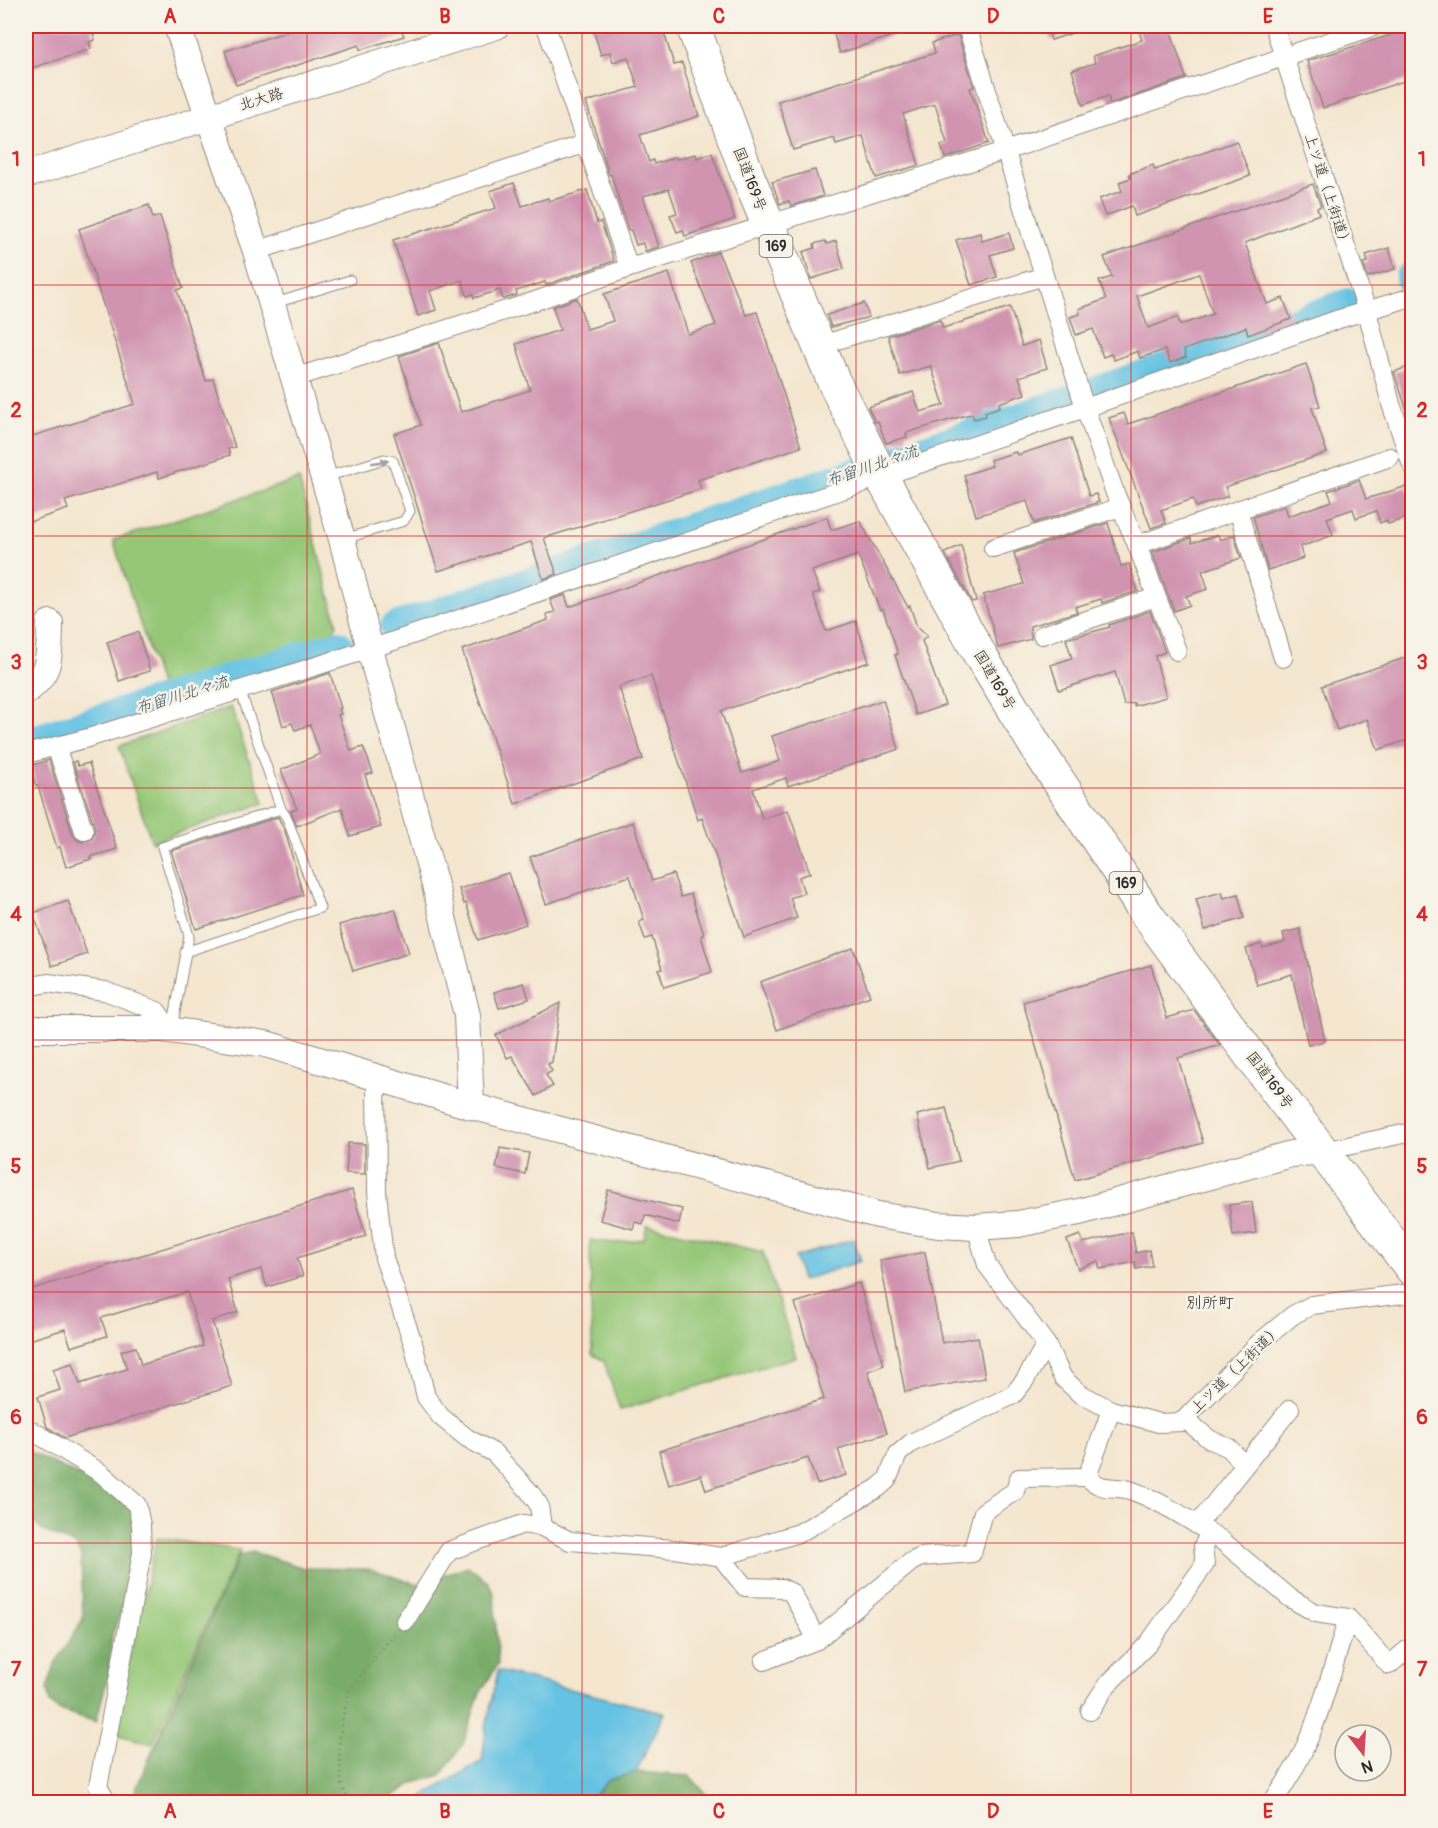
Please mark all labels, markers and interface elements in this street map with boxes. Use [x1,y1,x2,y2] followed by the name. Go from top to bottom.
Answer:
[164,4,177,29] text: A
[439,4,451,29] text: B
[713,4,725,29] text: C
[987,4,1000,29] text: D
[1263,4,1274,29] text: E
[237,84,285,115] street label: 北大路
[1300,131,1355,251] street label: 上ツ道（上街道）
[729,144,770,214] street label: 国道169号
[12,147,20,172] text: 1
[1418,147,1426,172] text: 1
[760,235,792,257] road number: 169
[10,398,22,423] text: 2
[1416,398,1428,423] text: 2
[824,441,922,491] water label: 布留川北々流
[371,457,390,467] one-way arrow
[969,647,1020,714] street label: 国道169号
[10,650,22,675] text: 3
[1416,650,1428,675] text: 3
[133,671,232,719] water label: 布留川北々流
[1110,872,1142,894] road number: 169
[10,902,22,927] text: 4
[1416,902,1428,927] text: 4
[1242,1048,1297,1113] street label: 国道169号
[11,1154,22,1179] text: 5
[1417,1154,1428,1179] text: 5
[1186,1293,1234,1313] district label: 別所町
[1187,1321,1286,1418] street label: 上ツ道（上街道）
[10,1405,22,1430] text: 6
[1416,1405,1428,1430] text: 6
[11,1657,22,1682] text: 7
[1417,1657,1428,1682] text: 7
[1333,1723,1393,1783] north arrow
[1359,1755,1375,1778] text: N
[164,1799,177,1824] text: A
[439,1799,451,1824] text: B
[713,1799,725,1824] text: C
[987,1799,1000,1824] text: D
[1263,1799,1274,1824] text: E

